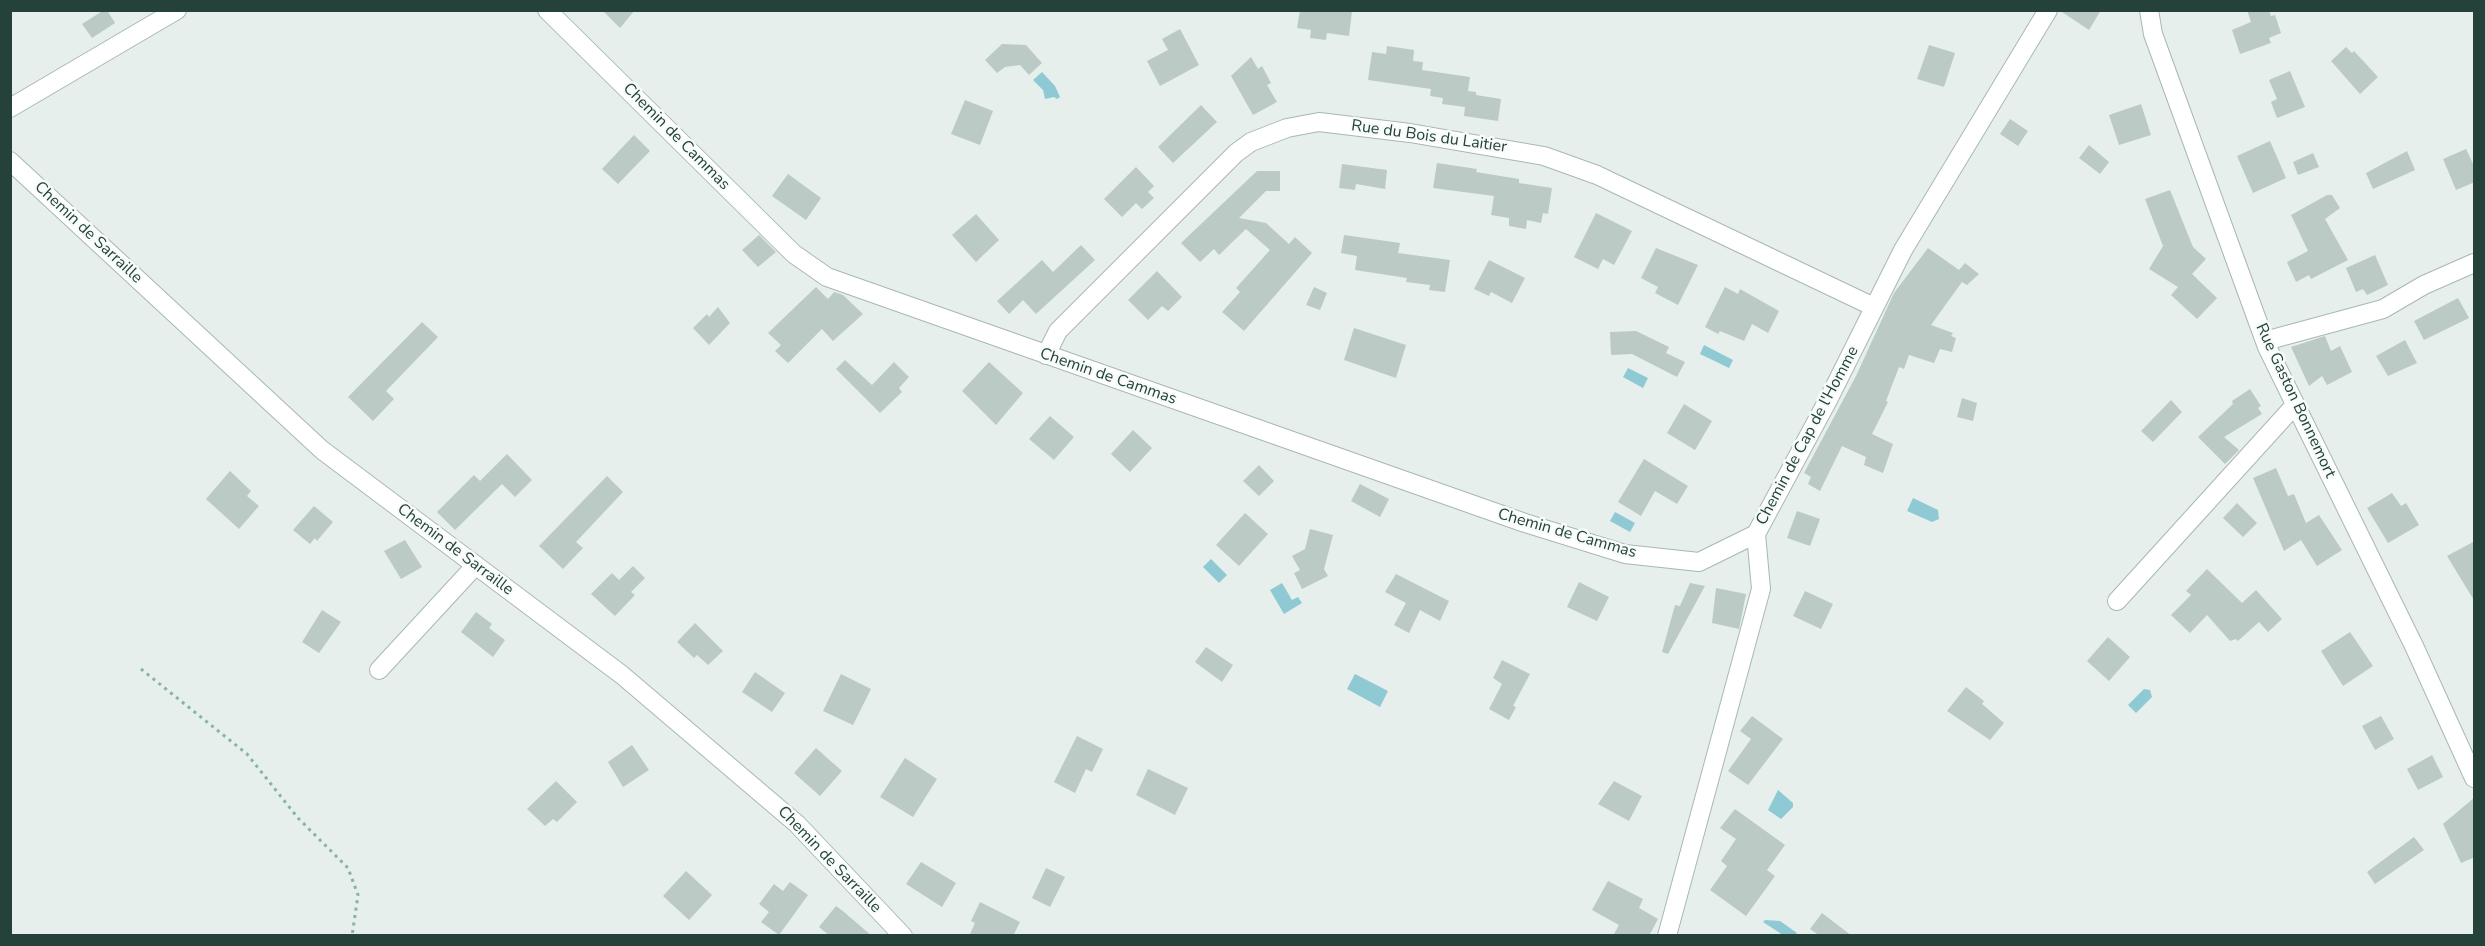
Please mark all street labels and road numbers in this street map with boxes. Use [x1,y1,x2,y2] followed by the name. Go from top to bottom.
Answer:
[618,79,734,195] street label: Chemin de Cammas
[1350,117,1508,157] street label: Rue du Bois du Laitier
[30,178,146,288] street label: Chemin de Sarraille
[2251,321,2339,481] street label: Rue Gaston Bonnemort
[1753,343,1863,529] street label: Chemin de Cap de l'Homme
[1037,345,1179,409] street label: Chemin de Cammas
[393,500,517,600] street label: Chemin de Sarraille
[1495,505,1639,563] street label: Chemin de Cammas
[773,803,885,917] street label: Chemin de Sarraille

